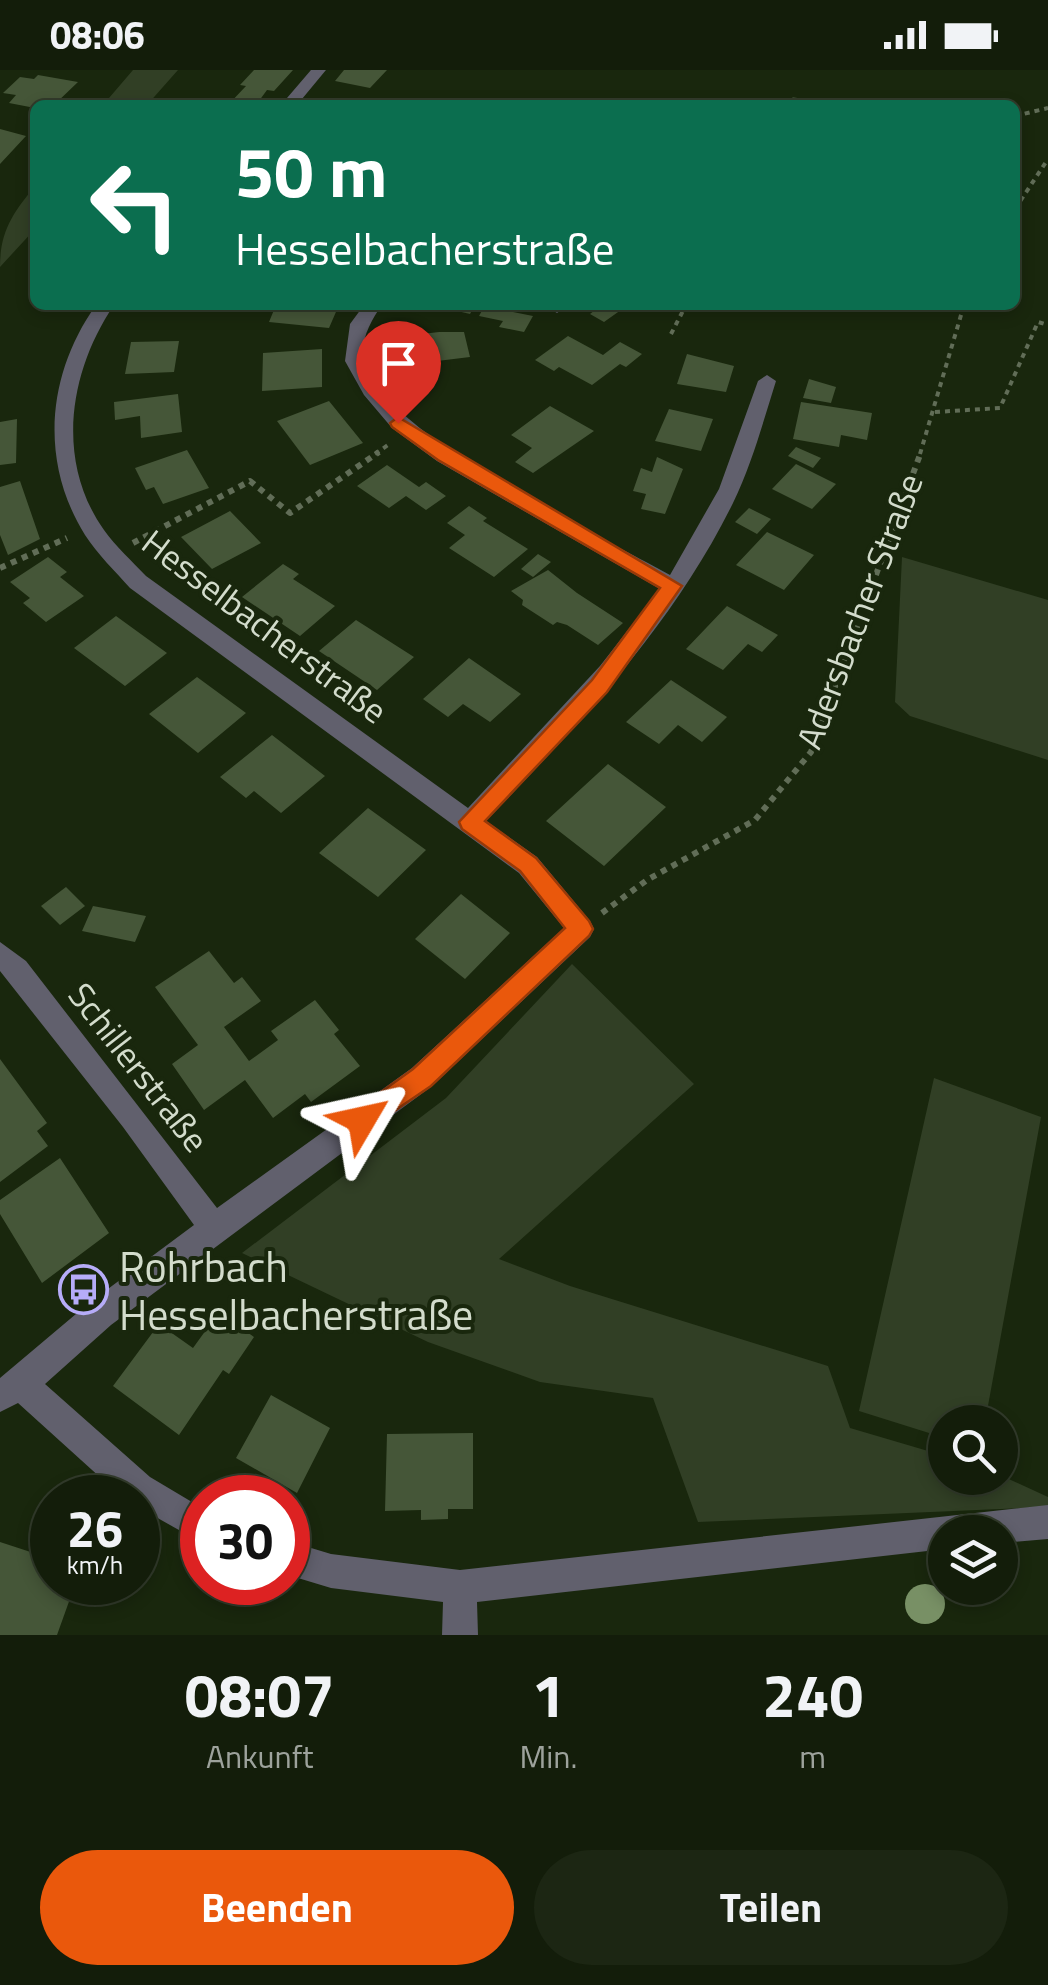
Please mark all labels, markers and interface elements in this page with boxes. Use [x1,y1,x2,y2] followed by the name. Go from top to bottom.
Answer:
[50,6,145,64] text: 08:06
[235,118,388,224] text: 50 m
[70,140,200,270] icon: left
[235,214,615,282] text: Hesselbacherstraße
[356,321,441,424] pin
[371,336,426,391] icon: arrive
[782,465,936,757] street label: Adersbacher Straße
[131,516,399,736] street label: Hesselbacherstraße
[55,971,223,1163] street label: Schillerstraße
[310,1068,414,1172] position arrow
[119,1234,473,1346] place label: Rohrbach Hesselbacherstraße
[58,1264,110,1316] bus stop icon: Rohrbach Hesselbacherstraße
[928,1405,1018,1605] map controls
[928,1405,1018,1495] button: search
[180,1475,310,1605] speed limit sign: 30
[67,1490,123,1566] text: 26
[928,1515,1018,1605] button: layers
[67,1546,123,1584] text: km/h
[185,1649,335,1740] text: 08:07
[532,1649,565,1740] text: 1
[762,1649,863,1740] text: 240
[206,1732,314,1780] text: Ankunft
[519,1732,577,1780] text: Min.
[799,1732,826,1780] text: m
[40,1850,514,1965] button: Beenden
[534,1850,1008,1965] button: Teilen

